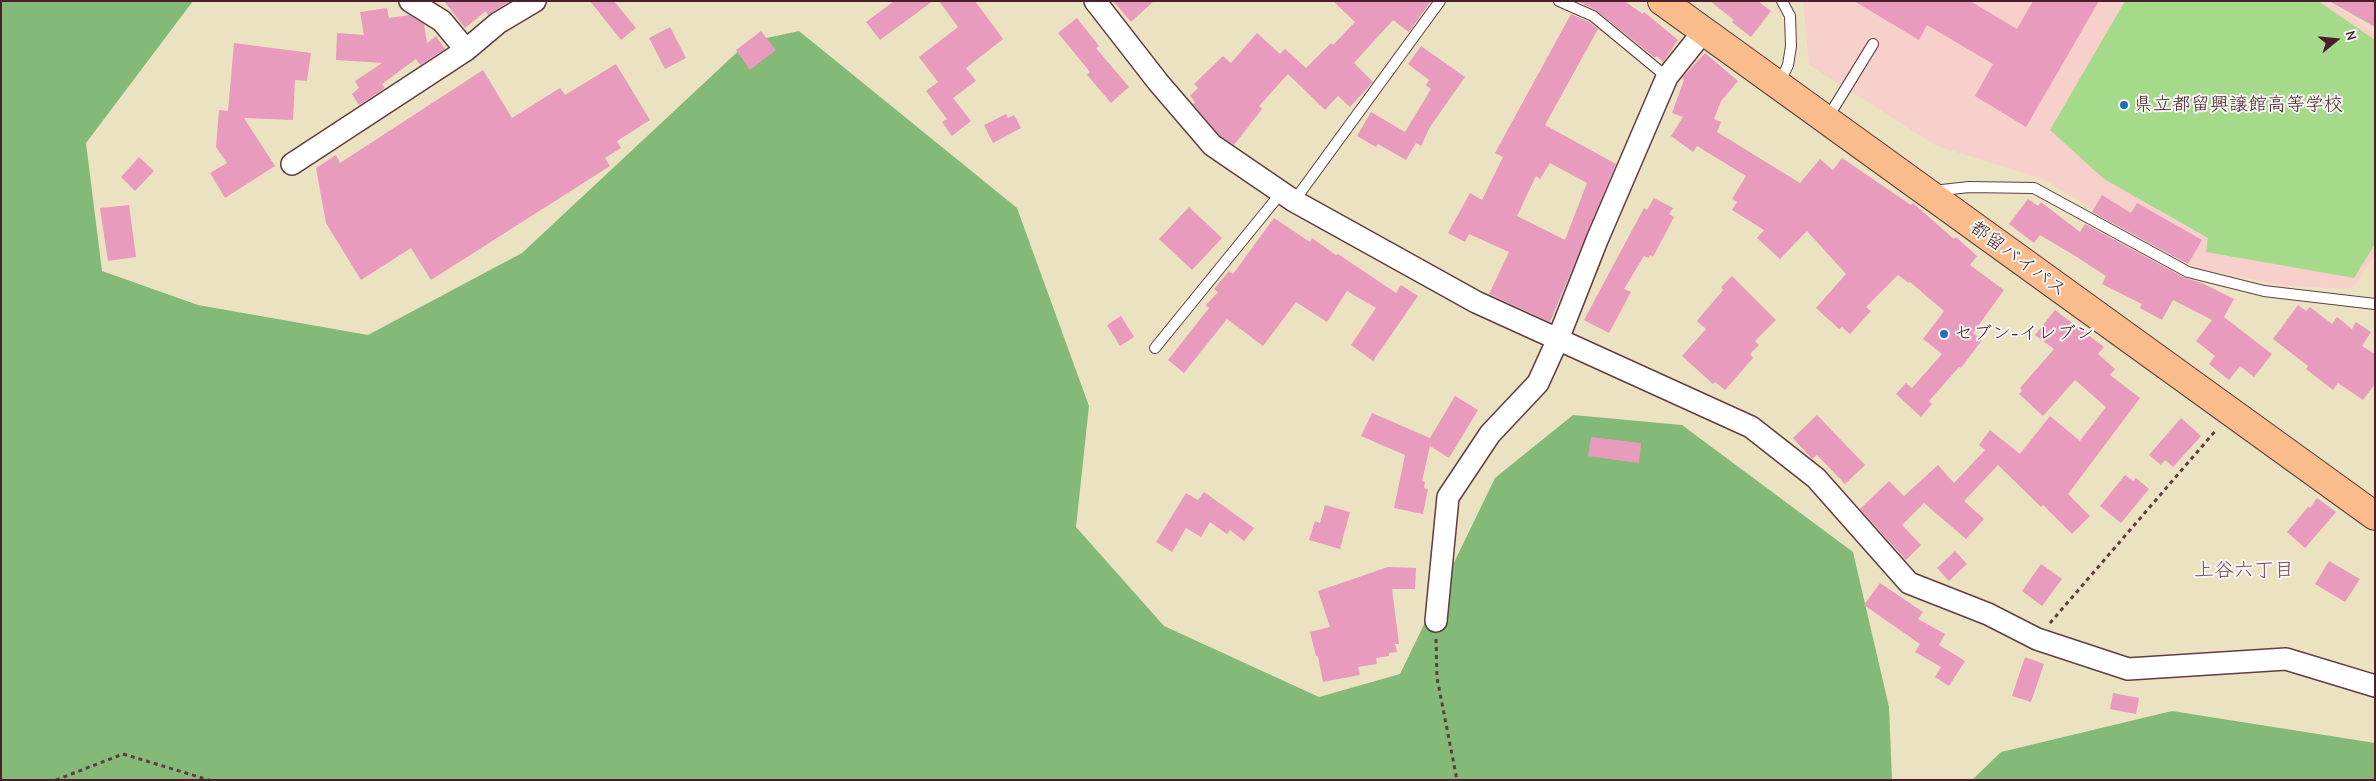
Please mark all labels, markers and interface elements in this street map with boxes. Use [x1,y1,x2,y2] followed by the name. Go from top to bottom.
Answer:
[2311,15,2361,65] north arrow
[2341,29,2360,42] text: N
[2134,94,2343,116] place label: 県立都留興譲館高等学校
[2118,99,2130,111] marker: 県立都留興譲館高等学校
[1965,216,2071,302] street label: 都留バイパス
[1954,323,2095,345] place label: セブン-イレブン
[1938,328,1950,340] marker: セブン-イレブン
[2194,558,2294,582] district label: 上谷六丁目

